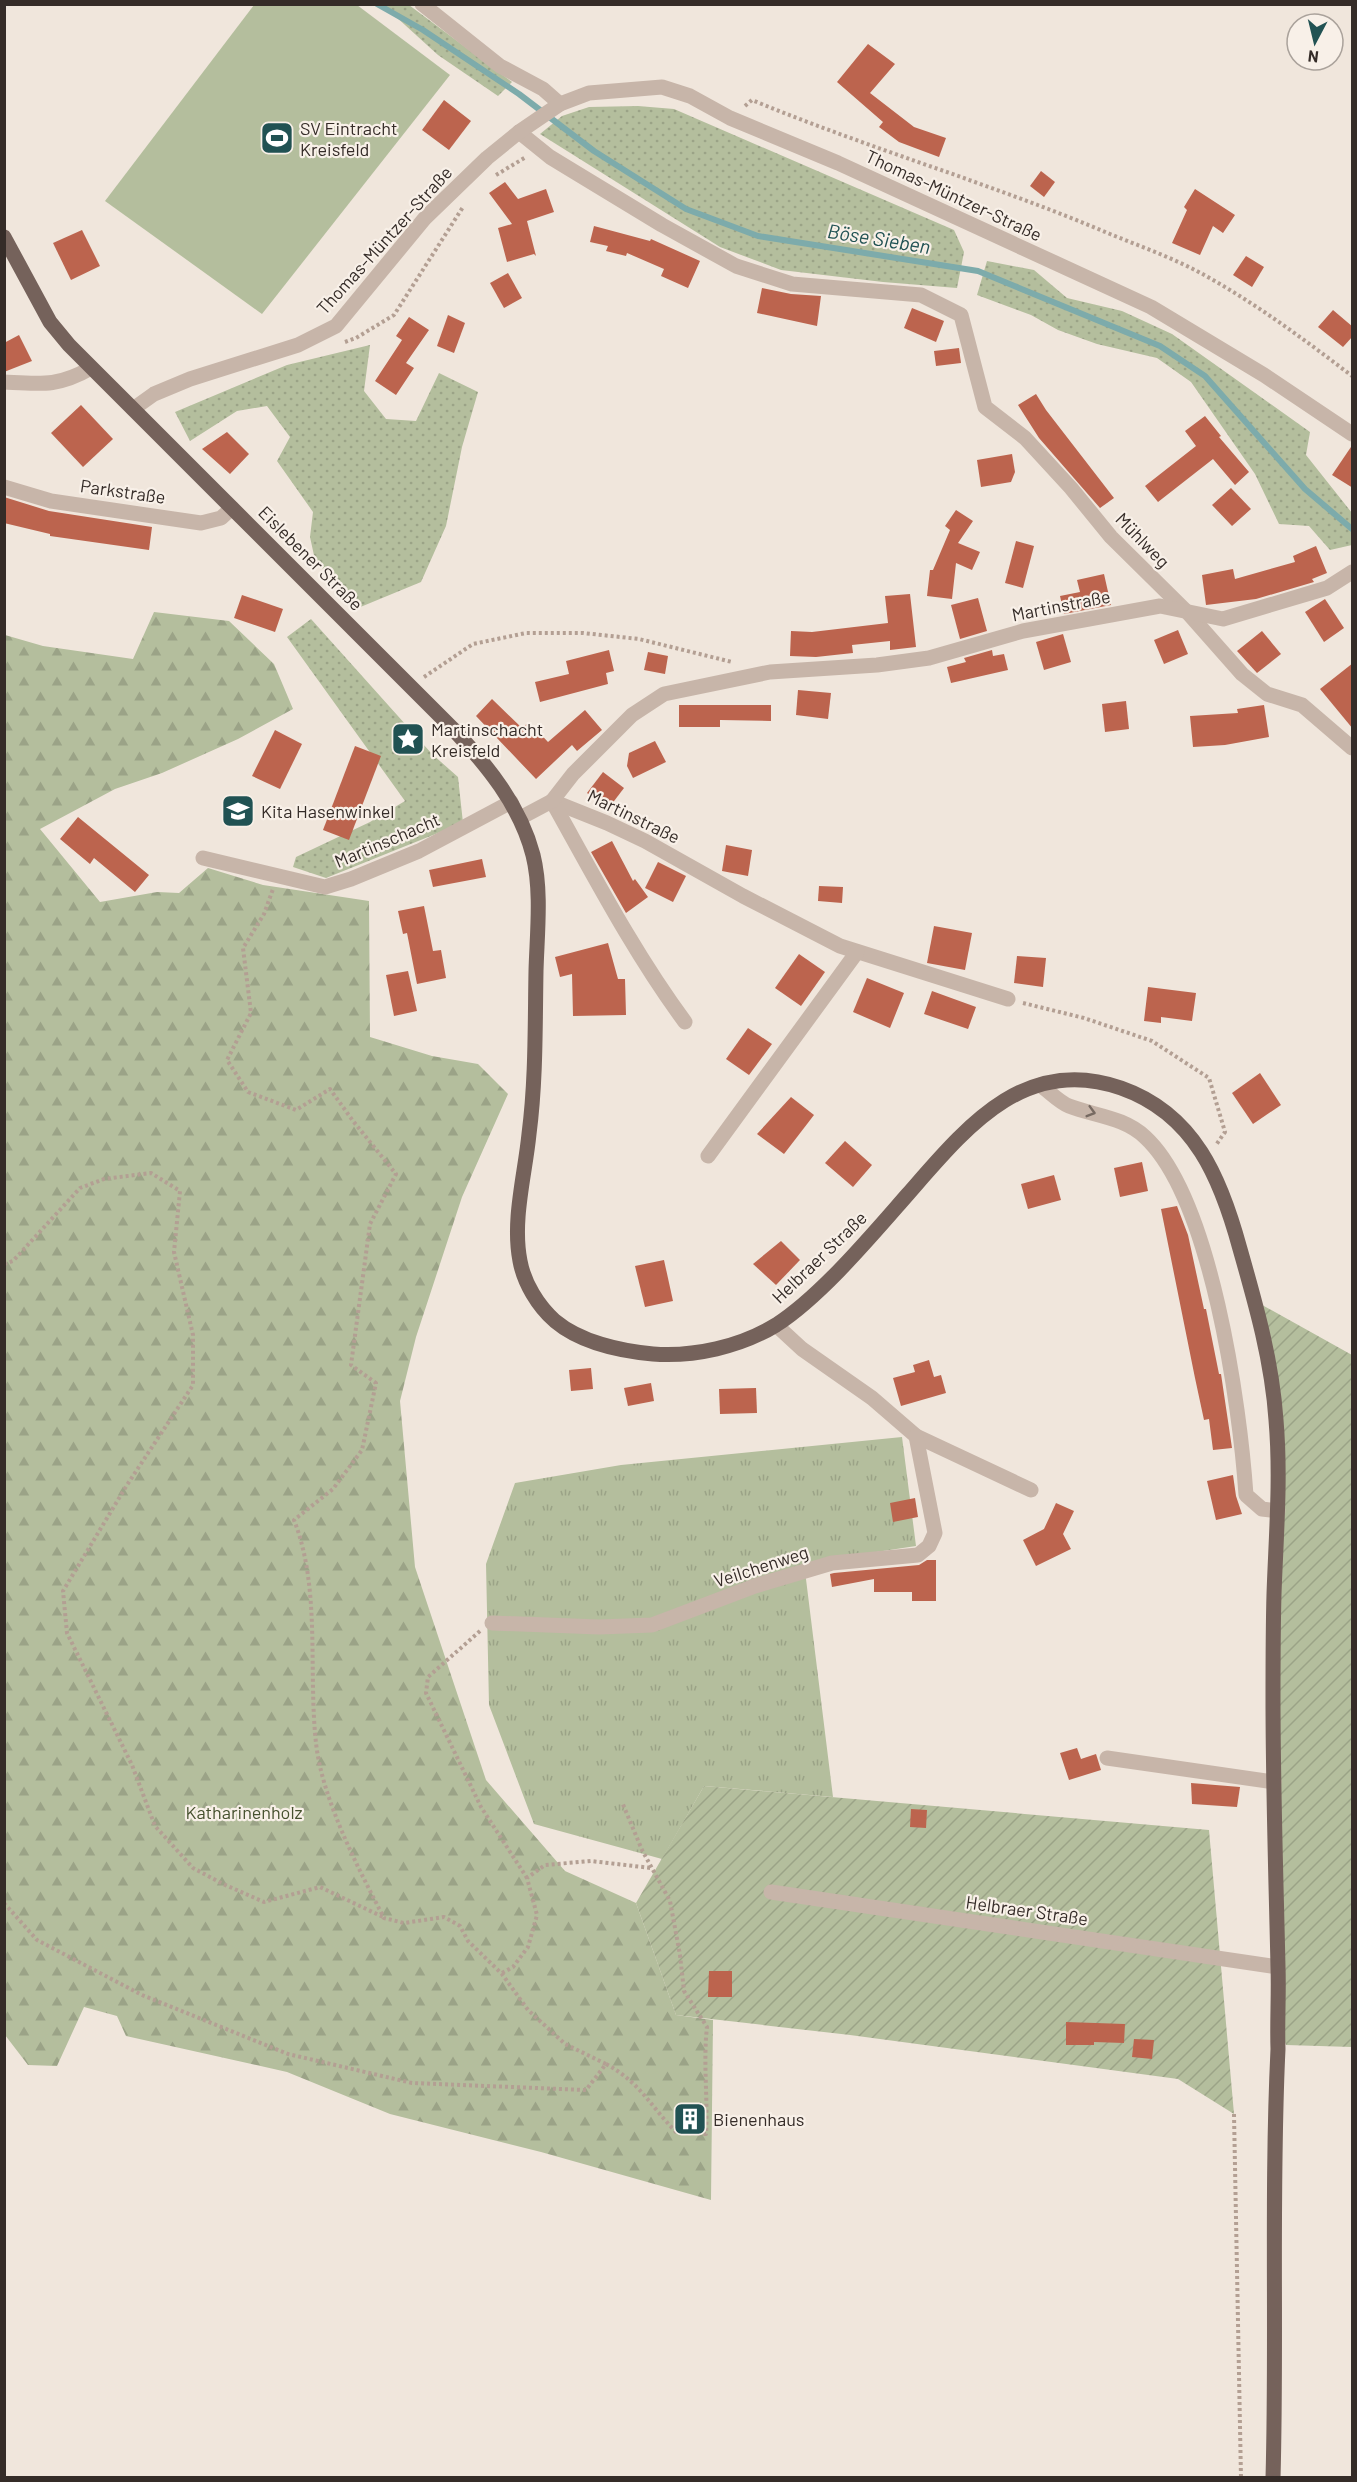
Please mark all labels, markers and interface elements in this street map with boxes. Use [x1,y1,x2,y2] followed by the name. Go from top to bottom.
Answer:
[1285,12,1345,72] north arrow
[1307,47,1320,67] text: N
[300,117,398,160] place label: SV Eintracht Kreisfeld
[259,120,295,156] sports icon: SV Eintracht Kreisfeld
[862,144,1046,246] street label: Thomas-Müntzer-Straße
[312,161,456,319] street label: Thomas-Müntzer-Straße
[826,218,932,258] water label: Böse Sieben
[79,474,167,508] street label: Parkstraße
[254,501,368,615] street label: Eislebener Straße
[1111,508,1175,572] street label: Mühlweg
[1010,585,1112,625] street label: Martinstraße
[431,718,543,761] place label: Martinschacht Kreisfeld
[390,721,426,757] place icon: Martinschacht Kreisfeld
[584,784,684,848] street label: Martinstraße
[220,793,256,829] school or university icon: Kita Hasenwinkel
[261,800,394,822] place label: Kita Hasenwinkel
[331,808,443,872] street label: Martinschacht
[1085,1105,1096,1117] one-way arrow
[767,1206,871,1308] street label: Helbraer Straße
[711,1540,811,1592] street label: Veilchenweg
[185,1801,303,1823] park label: Katharinenholz
[964,1891,1090,1929] street label: Helbraer Straße
[672,2101,708,2137] building icon: Bienenhaus
[713,2108,805,2130] place label: Bienenhaus

